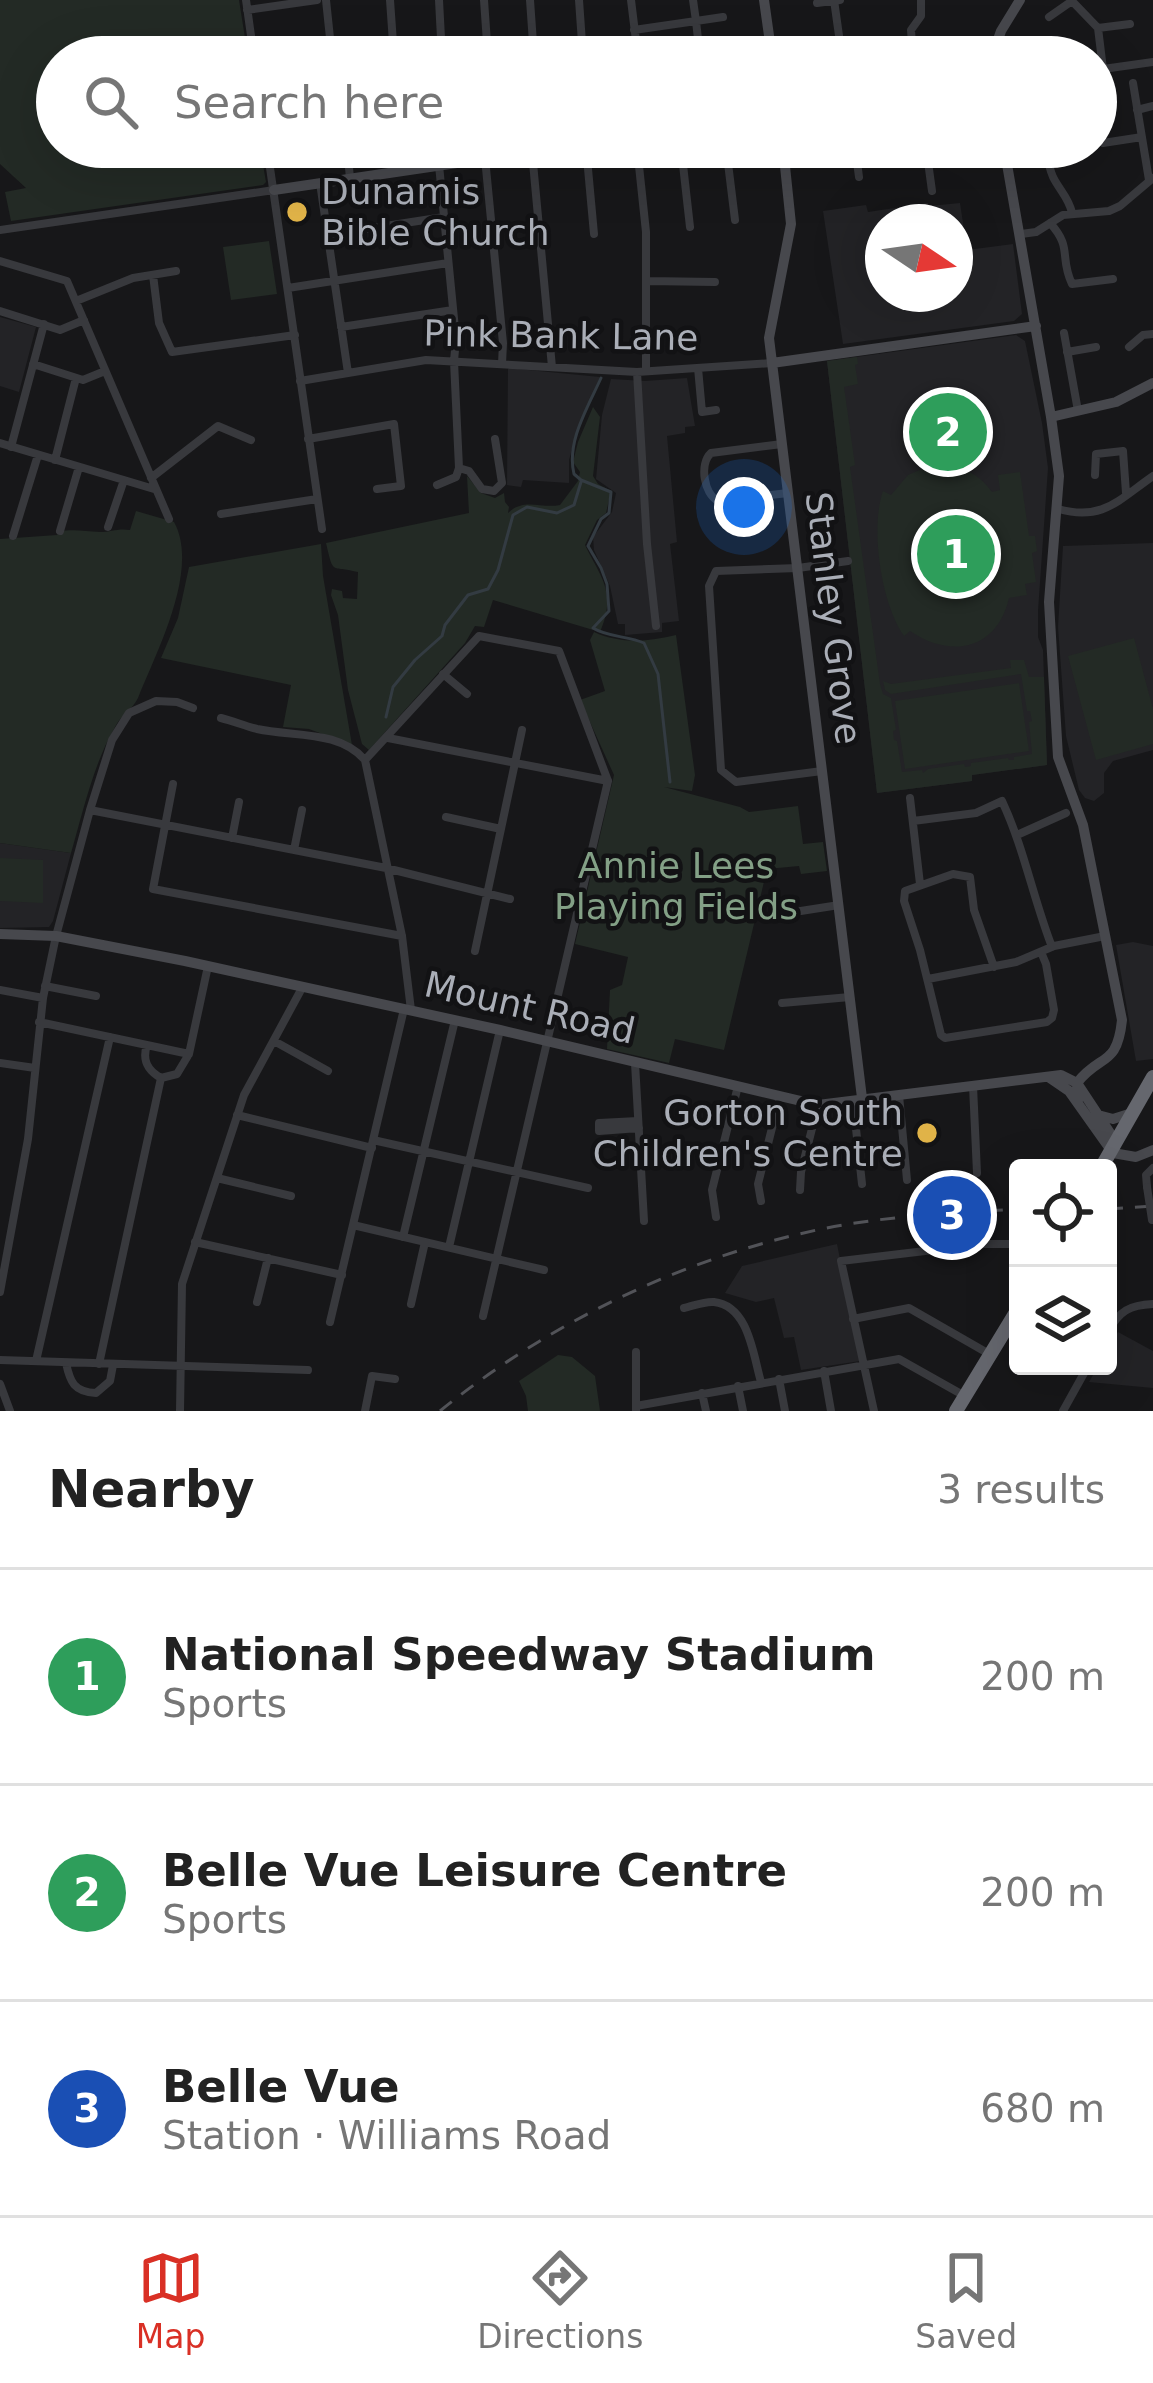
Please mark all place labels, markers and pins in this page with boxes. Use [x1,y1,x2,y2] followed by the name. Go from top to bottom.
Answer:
[321,171,550,253] place label: Dunamis Bible Church
[284,199,310,225] marker: Dunamis Bible Church
[909,387,987,477] pin: 2
[917,509,995,599] pin: 1
[593,1092,903,1174] place label: Gorton South Children's Centre
[914,1120,940,1146] marker: Gorton South Children's Centre
[913,1170,991,1260] pin: 3

